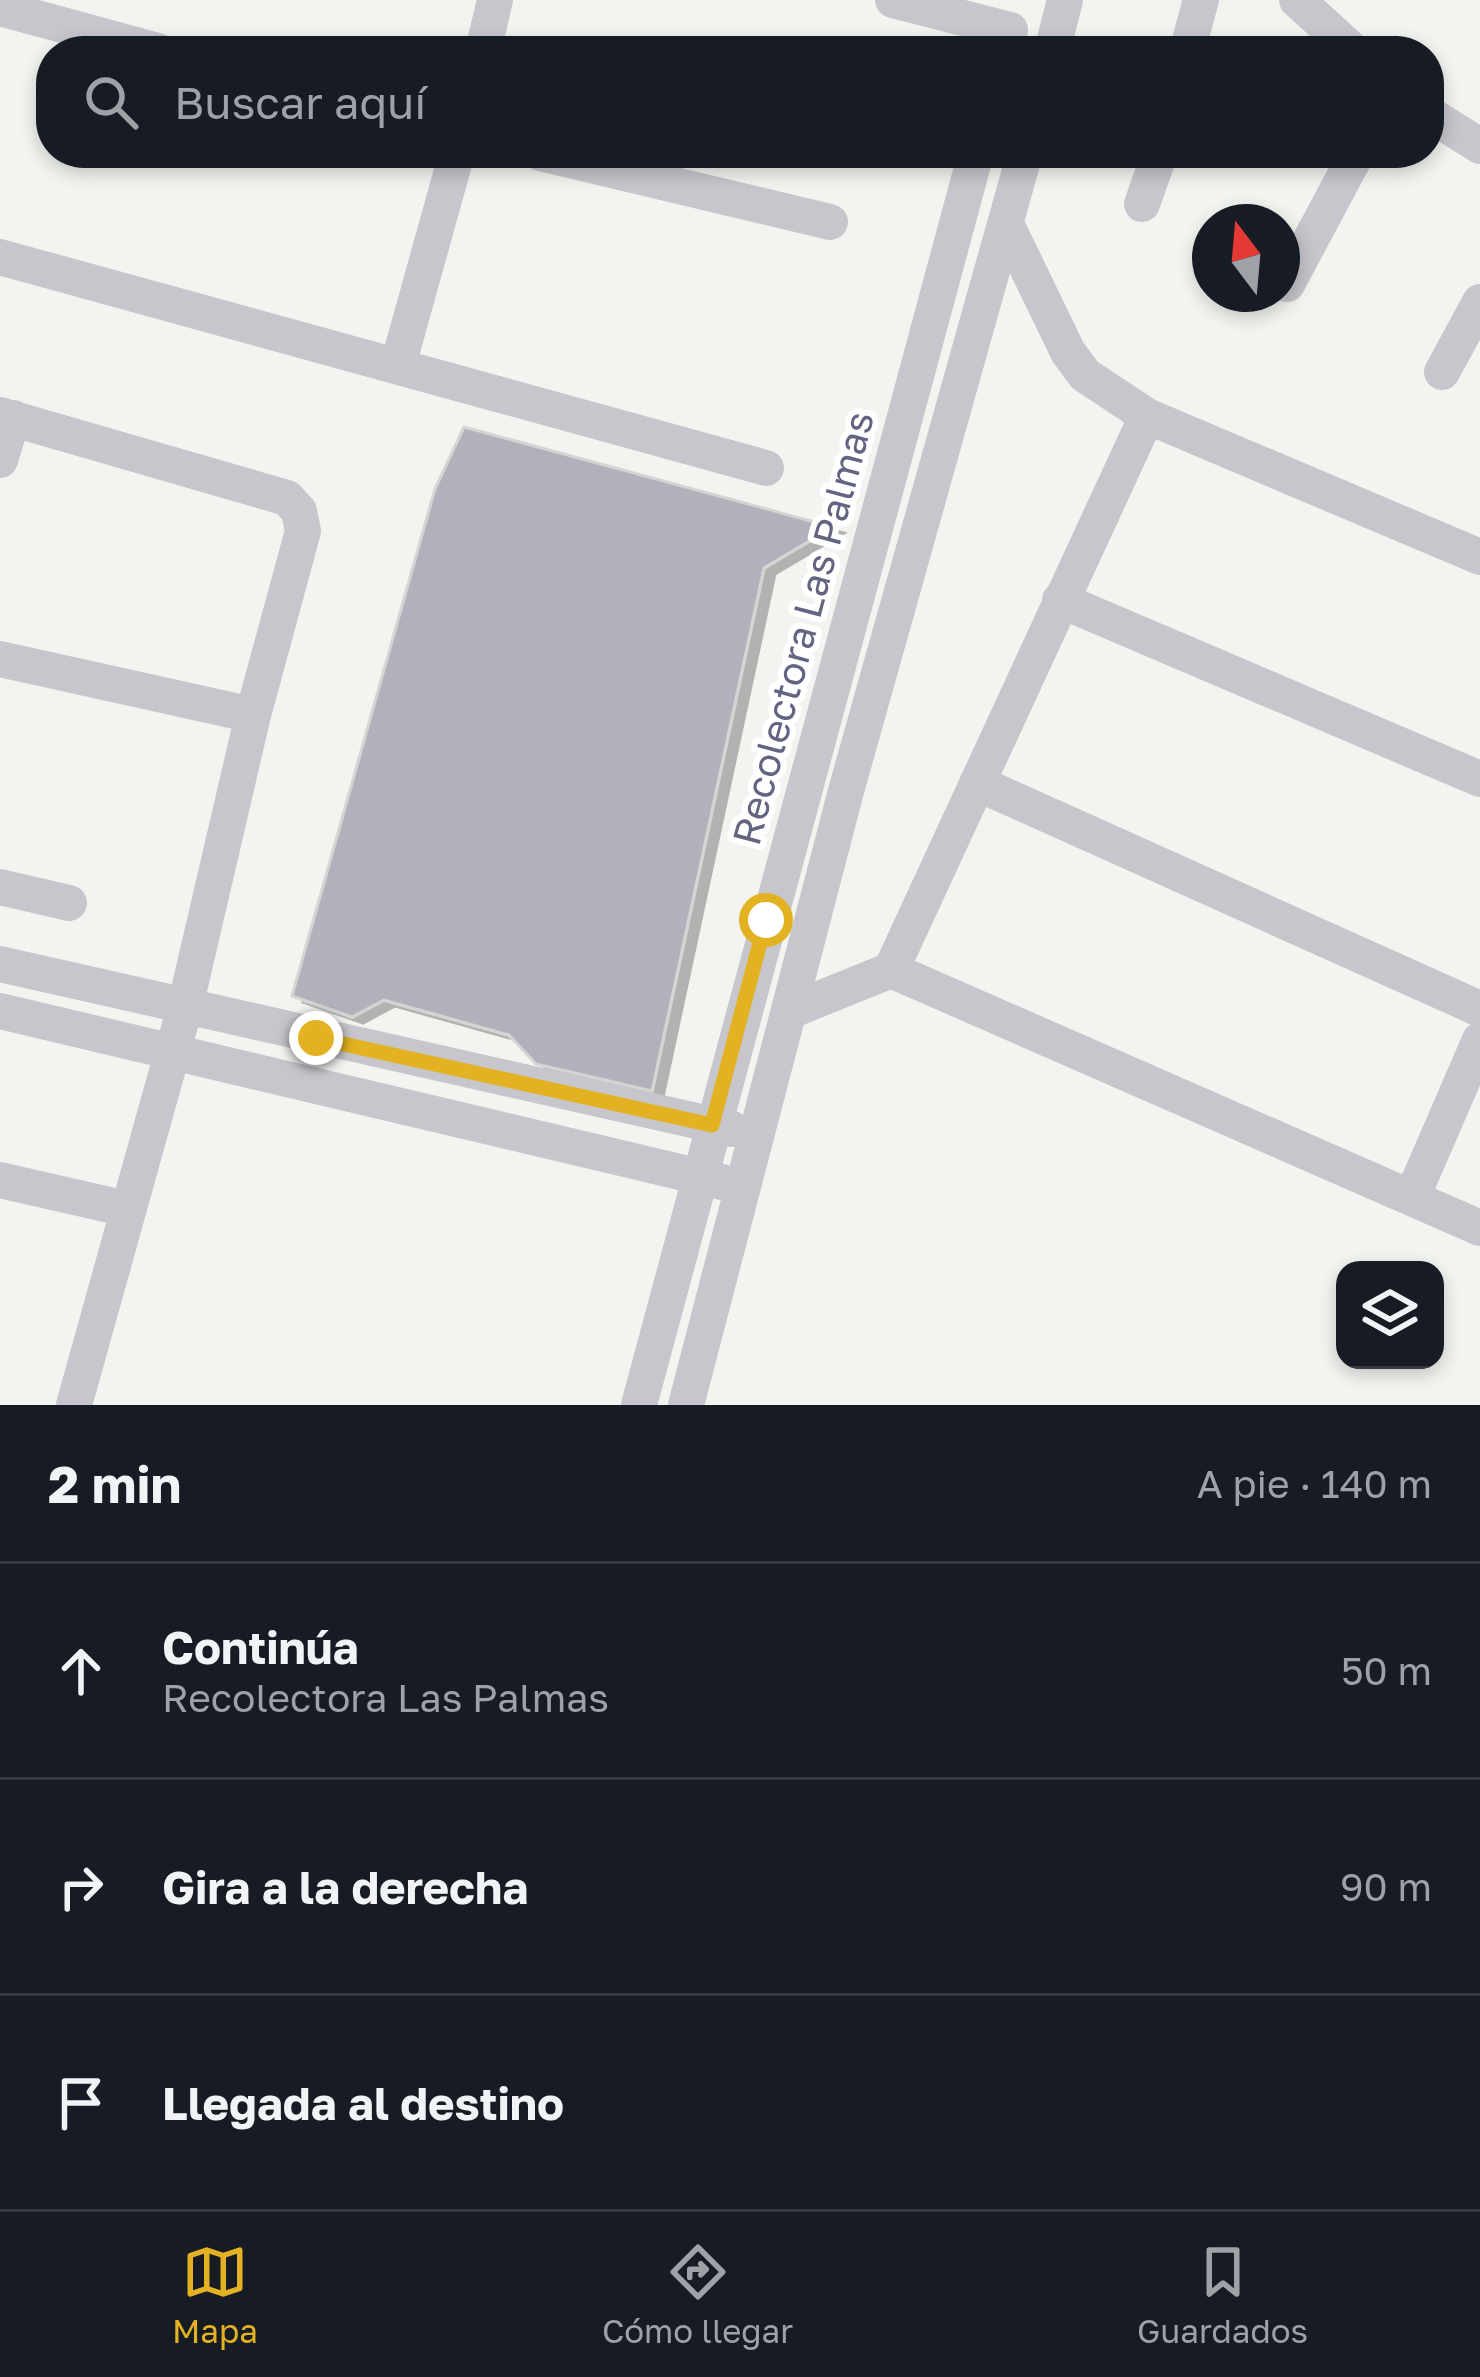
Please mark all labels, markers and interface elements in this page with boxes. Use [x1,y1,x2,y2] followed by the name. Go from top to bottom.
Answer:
[36,36,1444,168] search box
[78,69,144,135] icon: search
[174,75,426,129] text: Buscar aquí
[1192,204,1300,312] north arrow
[722,406,883,850] street label: Recolectora Las Palmas
[739,893,793,947] route start
[289,1011,343,1065] route end
[1336,1261,1444,1369] map controls
[1336,1261,1444,1369] button: layers
[48,1453,181,1514] text: 2 min
[1197,1460,1432,1507] text: A pie · 140 m
[162,1620,359,1674] text: Continúa
[48,1638,114,1704] icon: ahead
[1341,1647,1432,1694] text: 50 m
[162,1674,609,1721] text: Recolectora Las Palmas
[48,1854,114,1920] icon: right
[162,1860,528,1914] text: Gira a la derecha
[1340,1863,1432,1910] text: 90 m
[48,2070,114,2136] icon: arrive
[162,2076,564,2130] text: Llegada al destino
[172,2239,258,2350] tab: Mapa
[602,2239,793,2350] tab: Cómo llegar
[1137,2239,1308,2350] tab: Guardados

